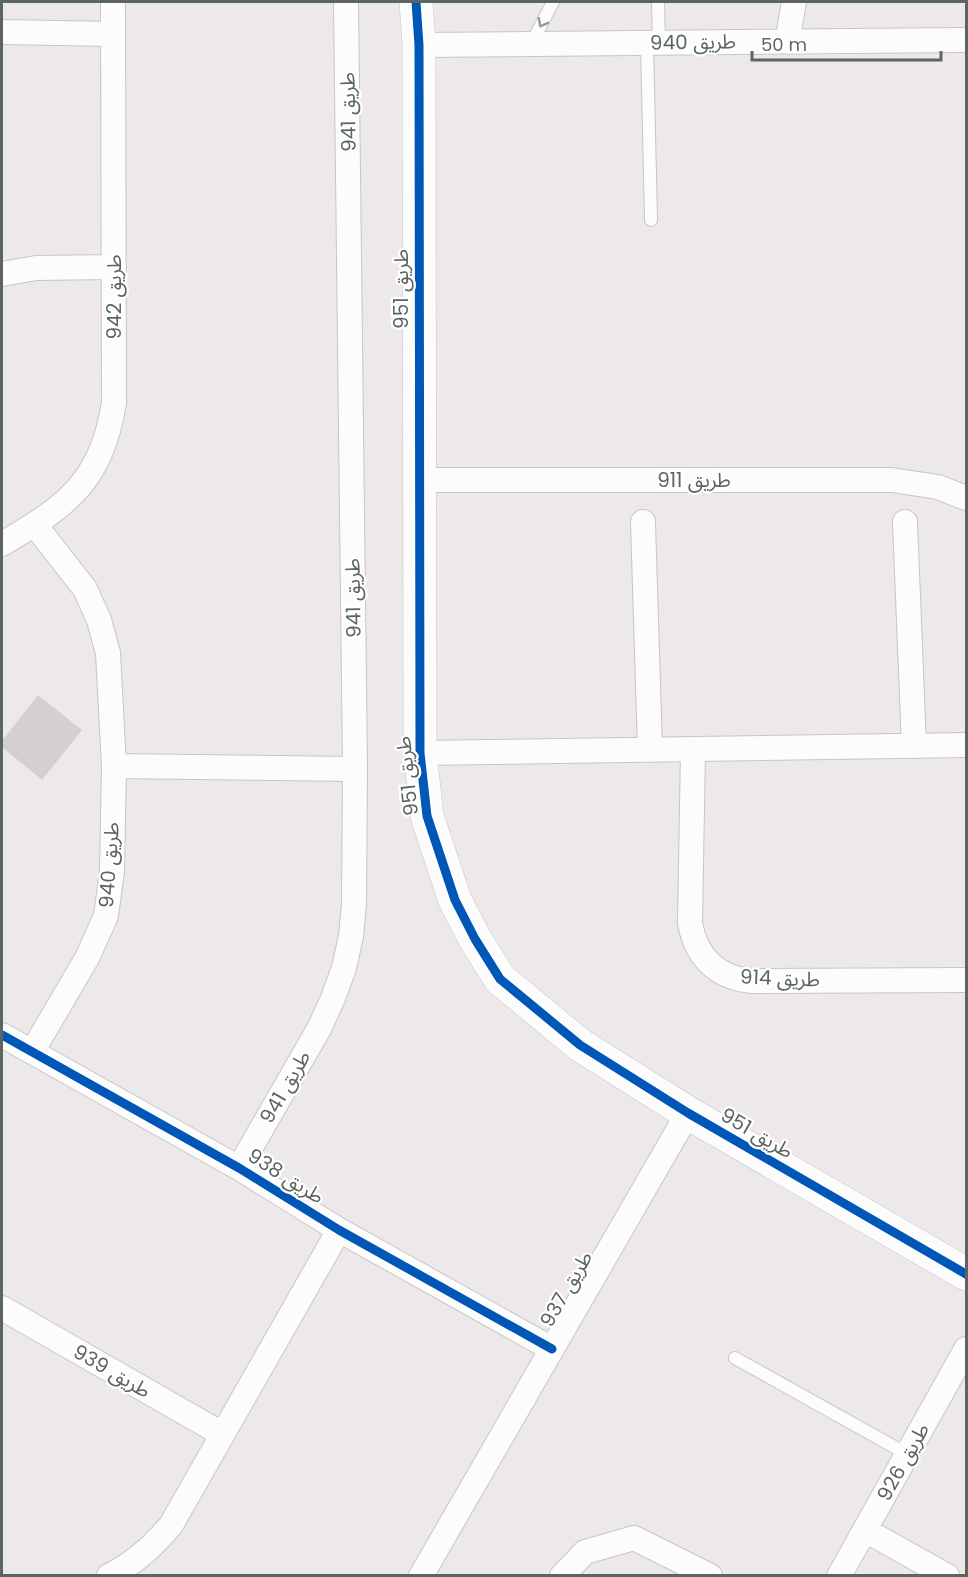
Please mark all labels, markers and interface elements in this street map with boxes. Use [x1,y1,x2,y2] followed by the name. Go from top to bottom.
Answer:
[537,16,549,27] one-way arrow
[752,24,941,62] scale bar
[650,27,736,57] street label: طريق 940
[761,32,807,57] text: 50 m
[333,72,363,152] street label: طريق 941
[387,249,415,329] street label: طريق 951
[100,254,128,340] street label: طريق 942
[657,466,731,494] street label: طريق 911
[338,558,368,638] street label: طريق 941
[389,735,425,817] street label: طريق 951
[92,821,126,909] street label: طريق 940
[740,963,820,993] street label: طريق 914
[253,1045,317,1129] street label: طريق 941
[715,1101,799,1165] street label: طريق 951
[242,1142,330,1210] street label: طريق 938
[533,1246,599,1332] street label: طريق 937
[68,1338,156,1404] street label: طريق 939
[870,1418,936,1506] street label: طريق 926

